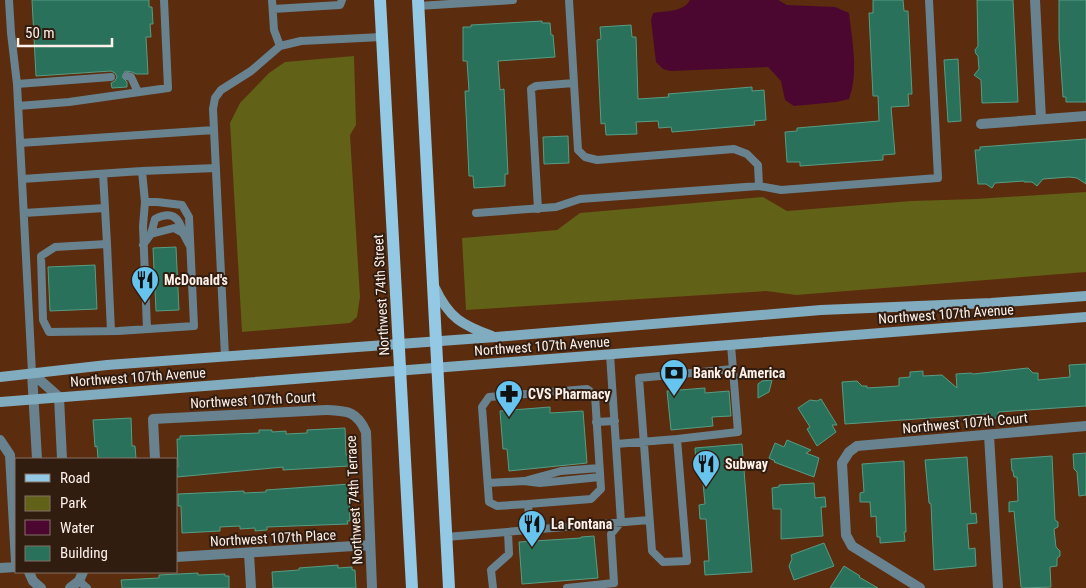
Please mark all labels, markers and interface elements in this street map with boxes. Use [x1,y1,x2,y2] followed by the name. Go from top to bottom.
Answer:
[18,15,111,47] scale bar
[25,24,55,42] text: 50 m
[370,234,392,356] street label: Northwest 74th Street
[130,265,160,304] restaurant icon: McDonald's
[164,272,228,288] place label: McDonald's
[878,301,1015,327] street label: Northwest 107th Avenue
[474,333,611,359] street label: Northwest 107th Avenue
[659,358,689,397] bank icon: Bank of America
[70,364,207,390] street label: Northwest 107th Avenue
[693,365,786,381] place label: Bank of America
[494,379,524,418] pharmacy icon: CVS Pharmacy
[528,386,611,402] place label: CVS Pharmacy
[190,389,316,411] street label: Northwest 107th Court
[902,410,1028,436] street label: Northwest 107th Court
[343,435,365,565] street label: Northwest 74th Terrace
[691,449,721,488] restaurant icon: Subway
[725,456,769,472] place label: Subway
[15,458,178,573] legend
[60,469,90,487] text: Road
[60,494,87,512] text: Park
[517,509,547,548] restaurant icon: La Fontana
[551,516,613,532] place label: La Fontana
[60,519,95,537] text: Water
[210,527,337,549] street label: Northwest 107th Place
[60,544,108,562] text: Building

